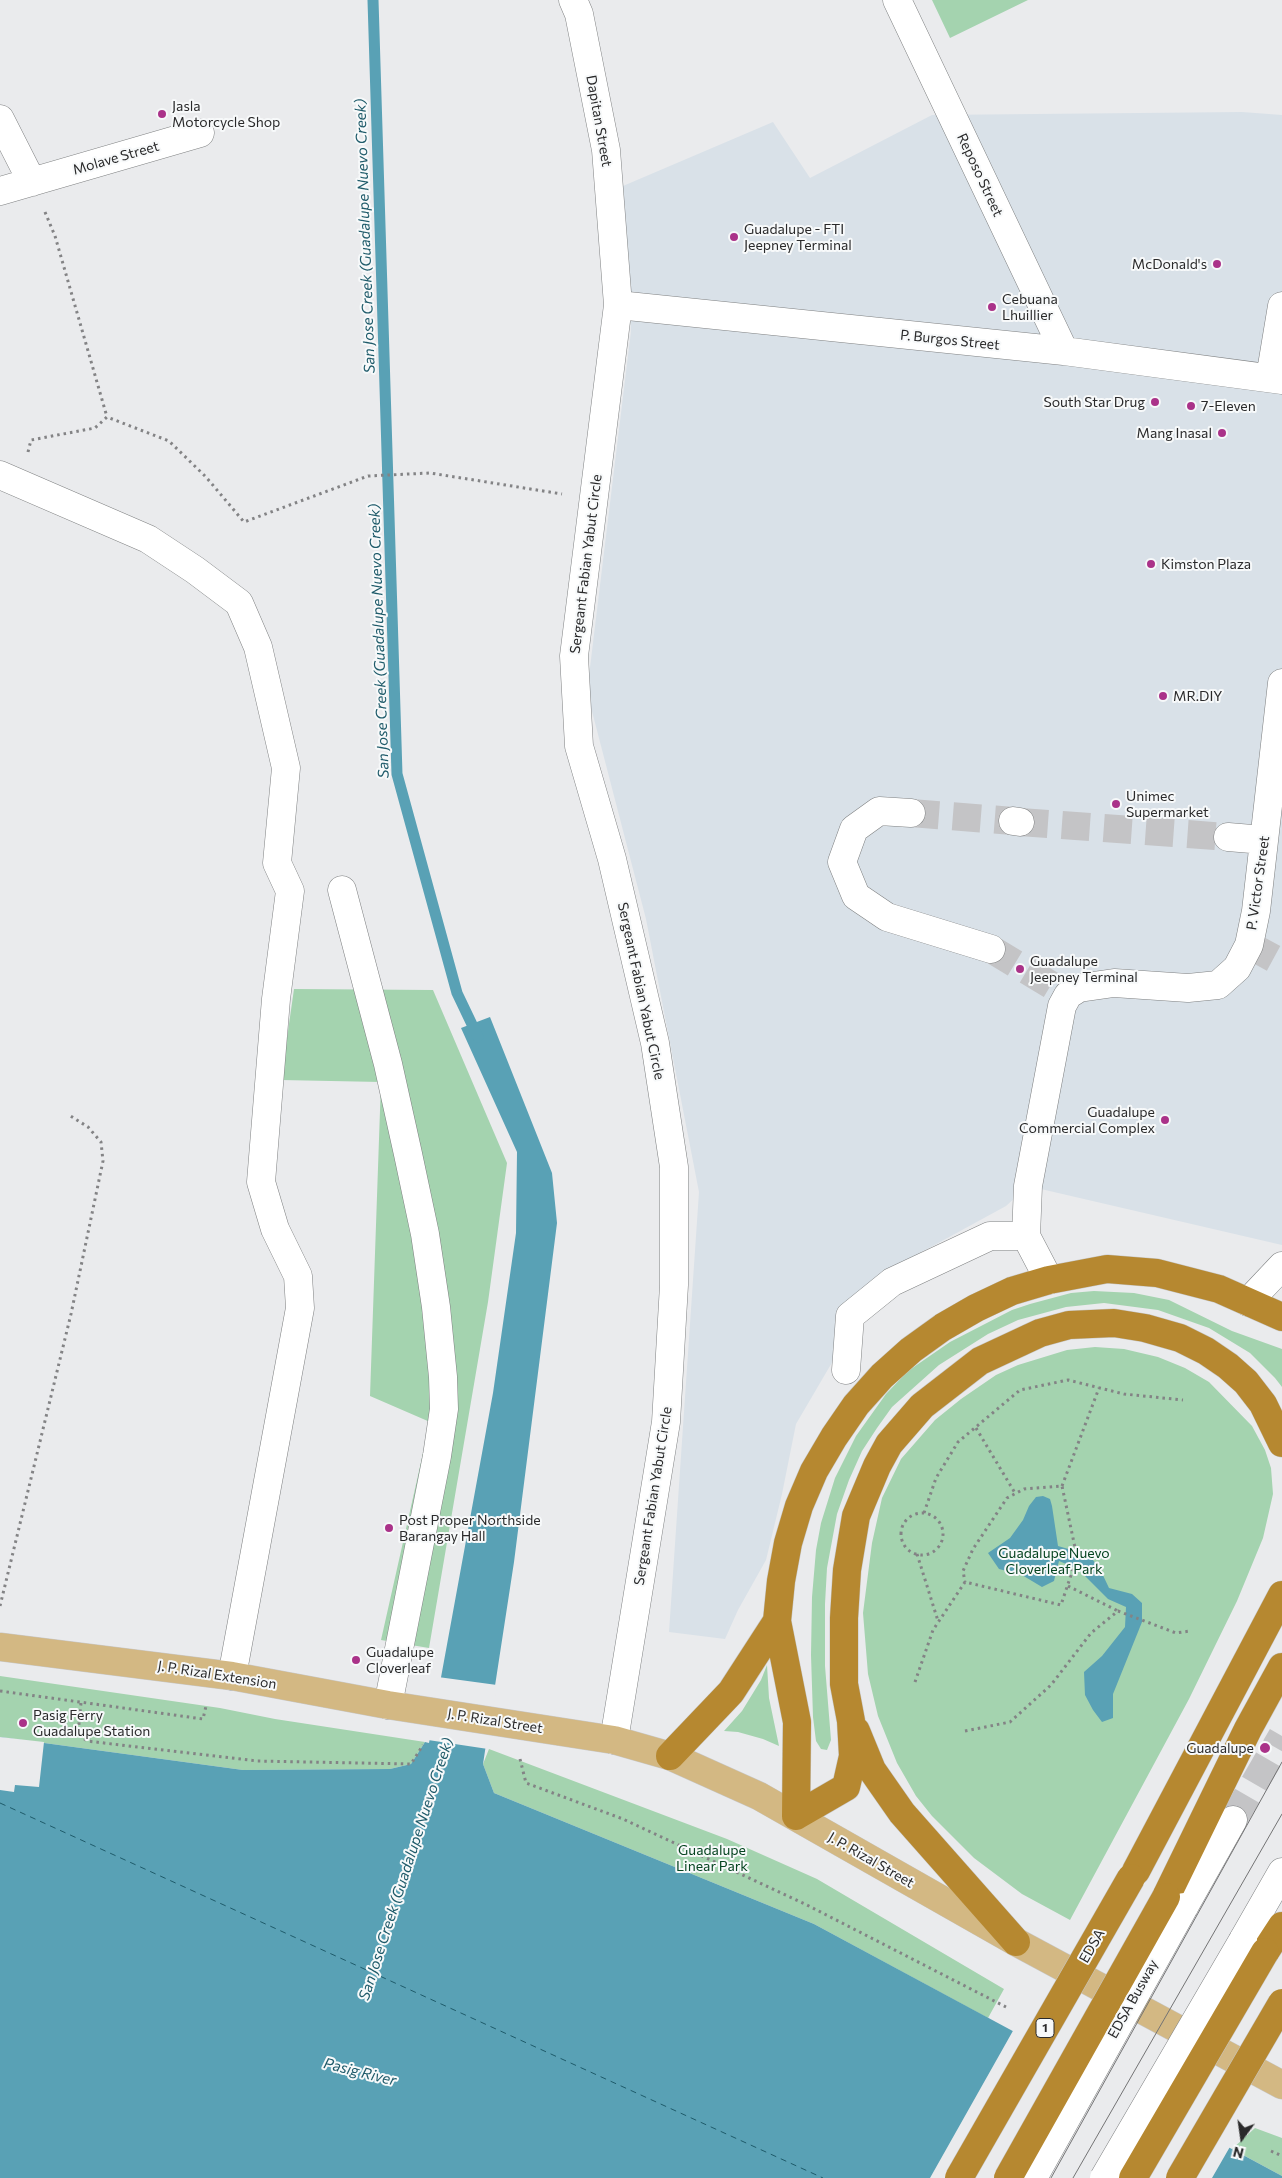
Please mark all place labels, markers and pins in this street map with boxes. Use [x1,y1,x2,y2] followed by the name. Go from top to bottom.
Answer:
[172,98,280,130] place label: Jasla Motorcycle Shop
[156,108,168,120] marker: Jasla Motorcycle Shop
[744,221,852,253] place label: Guadalupe - FTI Jeepney Terminal
[728,231,740,243] marker: Guadalupe - FTI Jeepney Terminal
[1132,256,1207,272] place label: McDonald's
[1211,258,1223,270] marker: McDonald's
[1002,291,1058,324] place label: Cebuana Lhuillier
[986,301,998,313] marker: Cebuana Lhuillier
[1043,394,1145,410] place label: South Star Drug
[1149,396,1161,408] marker: South Star Drug
[1201,398,1256,414] place label: 7-Eleven
[1185,400,1197,412] marker: 7-Eleven
[1137,425,1212,441] place label: Mang Inasal
[1216,427,1228,439] marker: Mang Inasal
[1161,556,1251,572] place label: Kimston Plaza
[1145,558,1157,570] marker: Kimston Plaza
[1173,688,1222,704] place label: MR.DIY
[1157,690,1169,702] marker: MR.DIY
[1126,788,1209,820] place label: Unimec Supermarket
[1110,798,1122,810] marker: Unimec Supermarket
[1030,953,1138,986] place label: Guadalupe Jeepney Terminal
[1014,963,1026,975] marker: Guadalupe Jeepney Terminal
[1019,1104,1155,1136] place label: Guadalupe Commercial Complex
[1159,1114,1171,1126] marker: Guadalupe Commercial Complex
[399,1512,541,1544] place label: Post Proper Northside Barangay Hall
[383,1522,395,1534] marker: Post Proper Northside Barangay Hall
[366,1644,434,1676] place label: Guadalupe Cloverleaf
[350,1654,362,1666] marker: Guadalupe Cloverleaf
[33,1707,150,1740] place label: Pasig Ferry Guadalupe Station
[17,1717,29,1729] marker: Pasig Ferry Guadalupe Station
[1186,1740,1254,1756] place label: Guadalupe
[1258,1741,1272,1755] marker: Guadalupe

